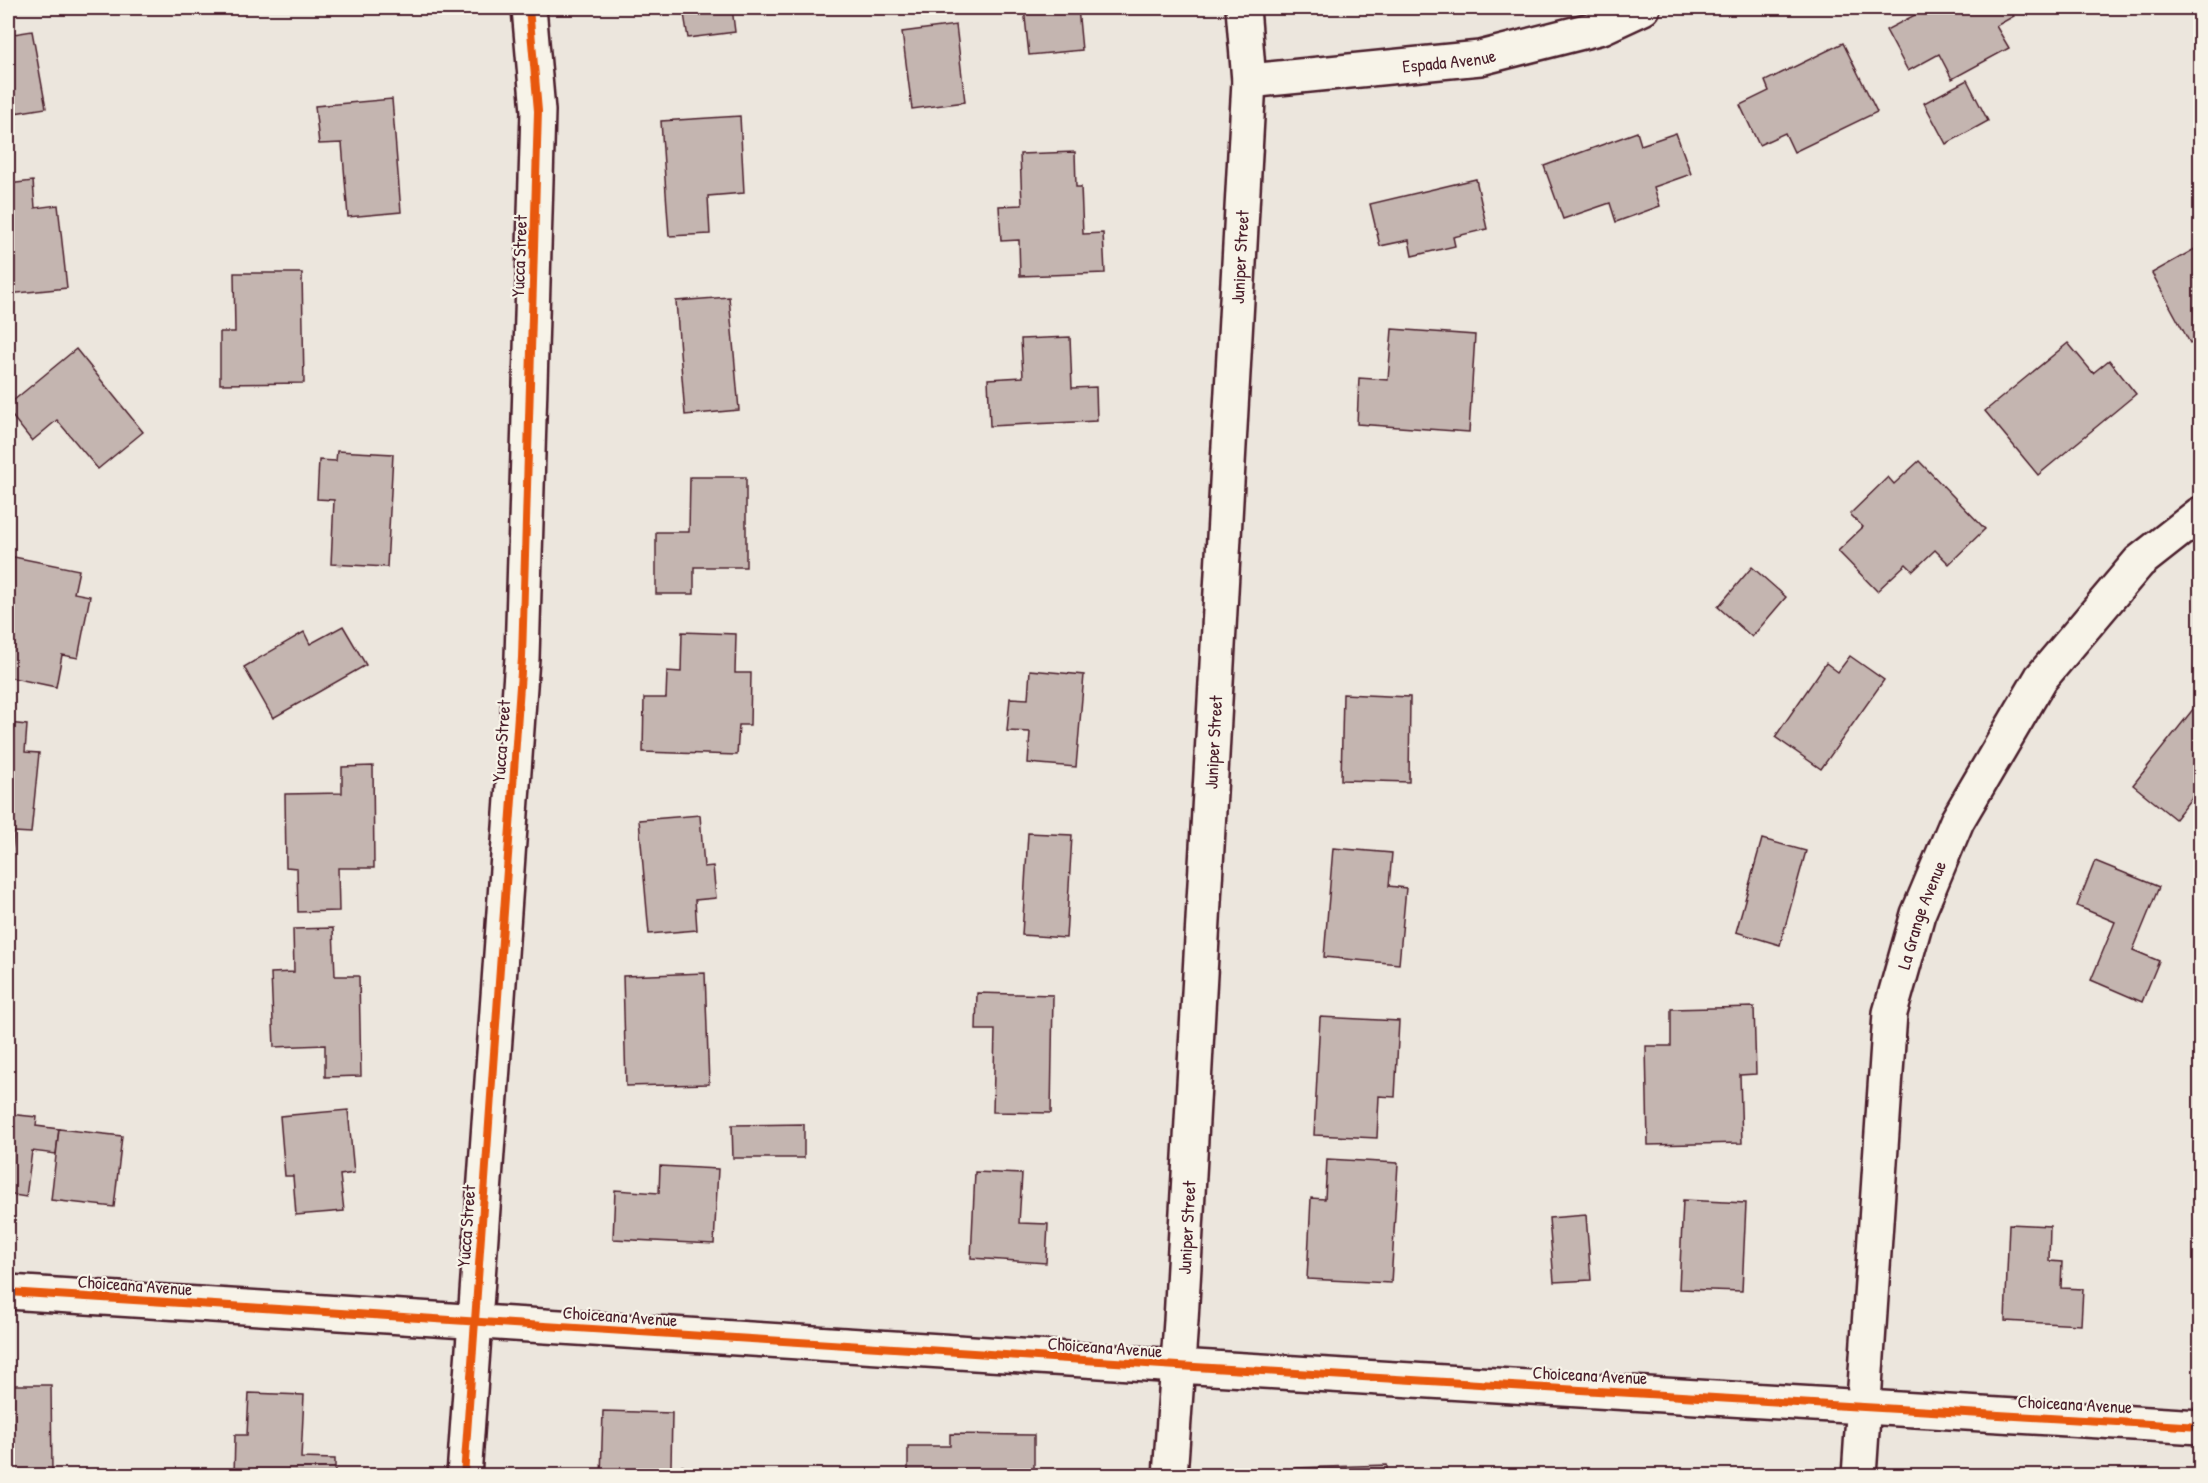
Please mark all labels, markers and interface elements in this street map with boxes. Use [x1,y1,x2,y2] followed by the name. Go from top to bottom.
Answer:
[1401,42,1498,78] street label: Espada Avenue
[1224,209,1254,305] street label: Juniper Street
[505,214,533,298] street label: Yucca Street
[1198,694,1228,790] street label: Juniper Street
[486,698,516,783] street label: Yucca Street
[1891,857,1952,972] street label: La Grange Avenue
[1171,1179,1201,1275] street label: Juniper Street
[451,1183,481,1268] street label: Yucca Street
[77,1269,193,1301] street label: Choiceana Avenue
[562,1300,678,1332] street label: Choiceana Avenue
[1047,1331,1163,1363] street label: Choiceana Avenue
[1532,1360,1648,1390] street label: Choiceana Avenue
[2017,1389,2133,1419] street label: Choiceana Avenue

